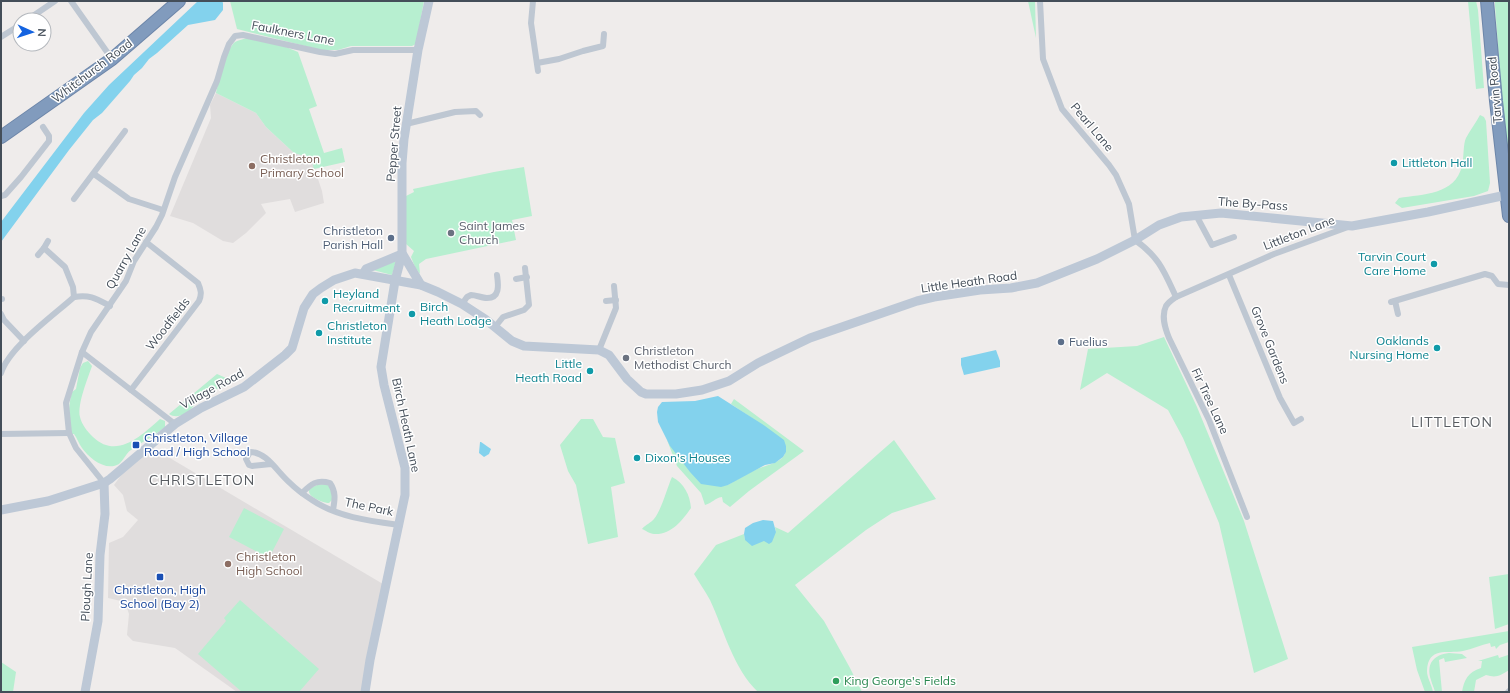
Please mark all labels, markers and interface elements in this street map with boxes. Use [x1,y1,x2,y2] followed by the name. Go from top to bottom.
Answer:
[12,12,52,52] north arrow
[250,17,336,48] street label: Faulkners Lane
[35,28,49,37] text: N
[48,35,135,106] street label: Whitchurch Road
[1484,56,1505,124] street label: Tarvin Road
[1068,99,1117,154] street label: Pearl Lane
[383,106,404,182] street label: Pepper Street
[260,151,344,180] place label: Christleton Primary School
[1402,155,1472,170] place label: Littleton Hall
[1389,158,1399,168] marker: Littleton Hall
[247,161,257,171] marker: Christleton Primary School
[1218,194,1289,213] street label: The By-Pass
[1261,212,1337,253] street label: Littleton Lane
[459,218,525,247] place label: Saint James Church
[323,223,383,252] place label: Christleton Parish Hall
[102,224,149,292] street label: Quarry Lane
[446,228,456,238] marker: Saint James Church
[386,233,396,243] marker: Christleton Parish Hall
[1358,249,1426,278] place label: Tarvin Court Care Home
[1429,259,1439,269] marker: Tarvin Court Care Home
[920,267,1018,296] street label: Little Heath Road
[333,286,400,315] place label: Heyland Recruitment
[142,294,193,353] street label: Woodfields
[320,296,330,306] marker: Heyland Recruitment
[420,299,492,328] place label: Birch Heath Lodge
[1248,304,1293,386] street label: Grove Gardens
[407,309,417,319] marker: Birch Heath Lodge
[327,318,387,347] place label: Christleton Institute
[314,328,324,338] marker: Christleton Institute
[1349,333,1429,362] place label: Oaklands Nursing Home
[1069,334,1108,349] place label: Fuelius
[1056,337,1066,347] marker: Fuelius
[634,343,732,372] place label: Christleton Methodist Church
[1432,343,1442,353] marker: Oaklands Nursing Home
[621,353,631,363] marker: Christleton Methodist Church
[515,356,582,385] place label: Little Heath Road
[177,365,246,412] street label: Village Road
[1189,365,1232,436] street label: Fir Tree Lane
[585,366,595,376] marker: Little Heath Road
[389,376,424,473] street label: Birch Heath Lane
[1411,413,1493,431] district label: LITTLETON
[144,430,250,459] place label: Christleton, Village Road / High School
[131,440,141,450] marker: Christleton, Village Road / High School
[645,450,730,465] place label: Dixon's Houses
[632,453,642,463] marker: Dixon's Houses
[149,471,255,489] district label: CHRISTLETON
[343,494,396,519] street label: The Park
[236,549,302,578] place label: Christleton High School
[77,552,96,622] street label: Plough Lane
[223,559,233,569] marker: Christleton High School
[155,572,165,582] marker: Christleton, High School (Bay 2)
[114,582,206,611] place label: Christleton, High School (Bay 2)
[844,673,956,688] place label: King George's Fields
[831,676,841,686] marker: King George's Fields

